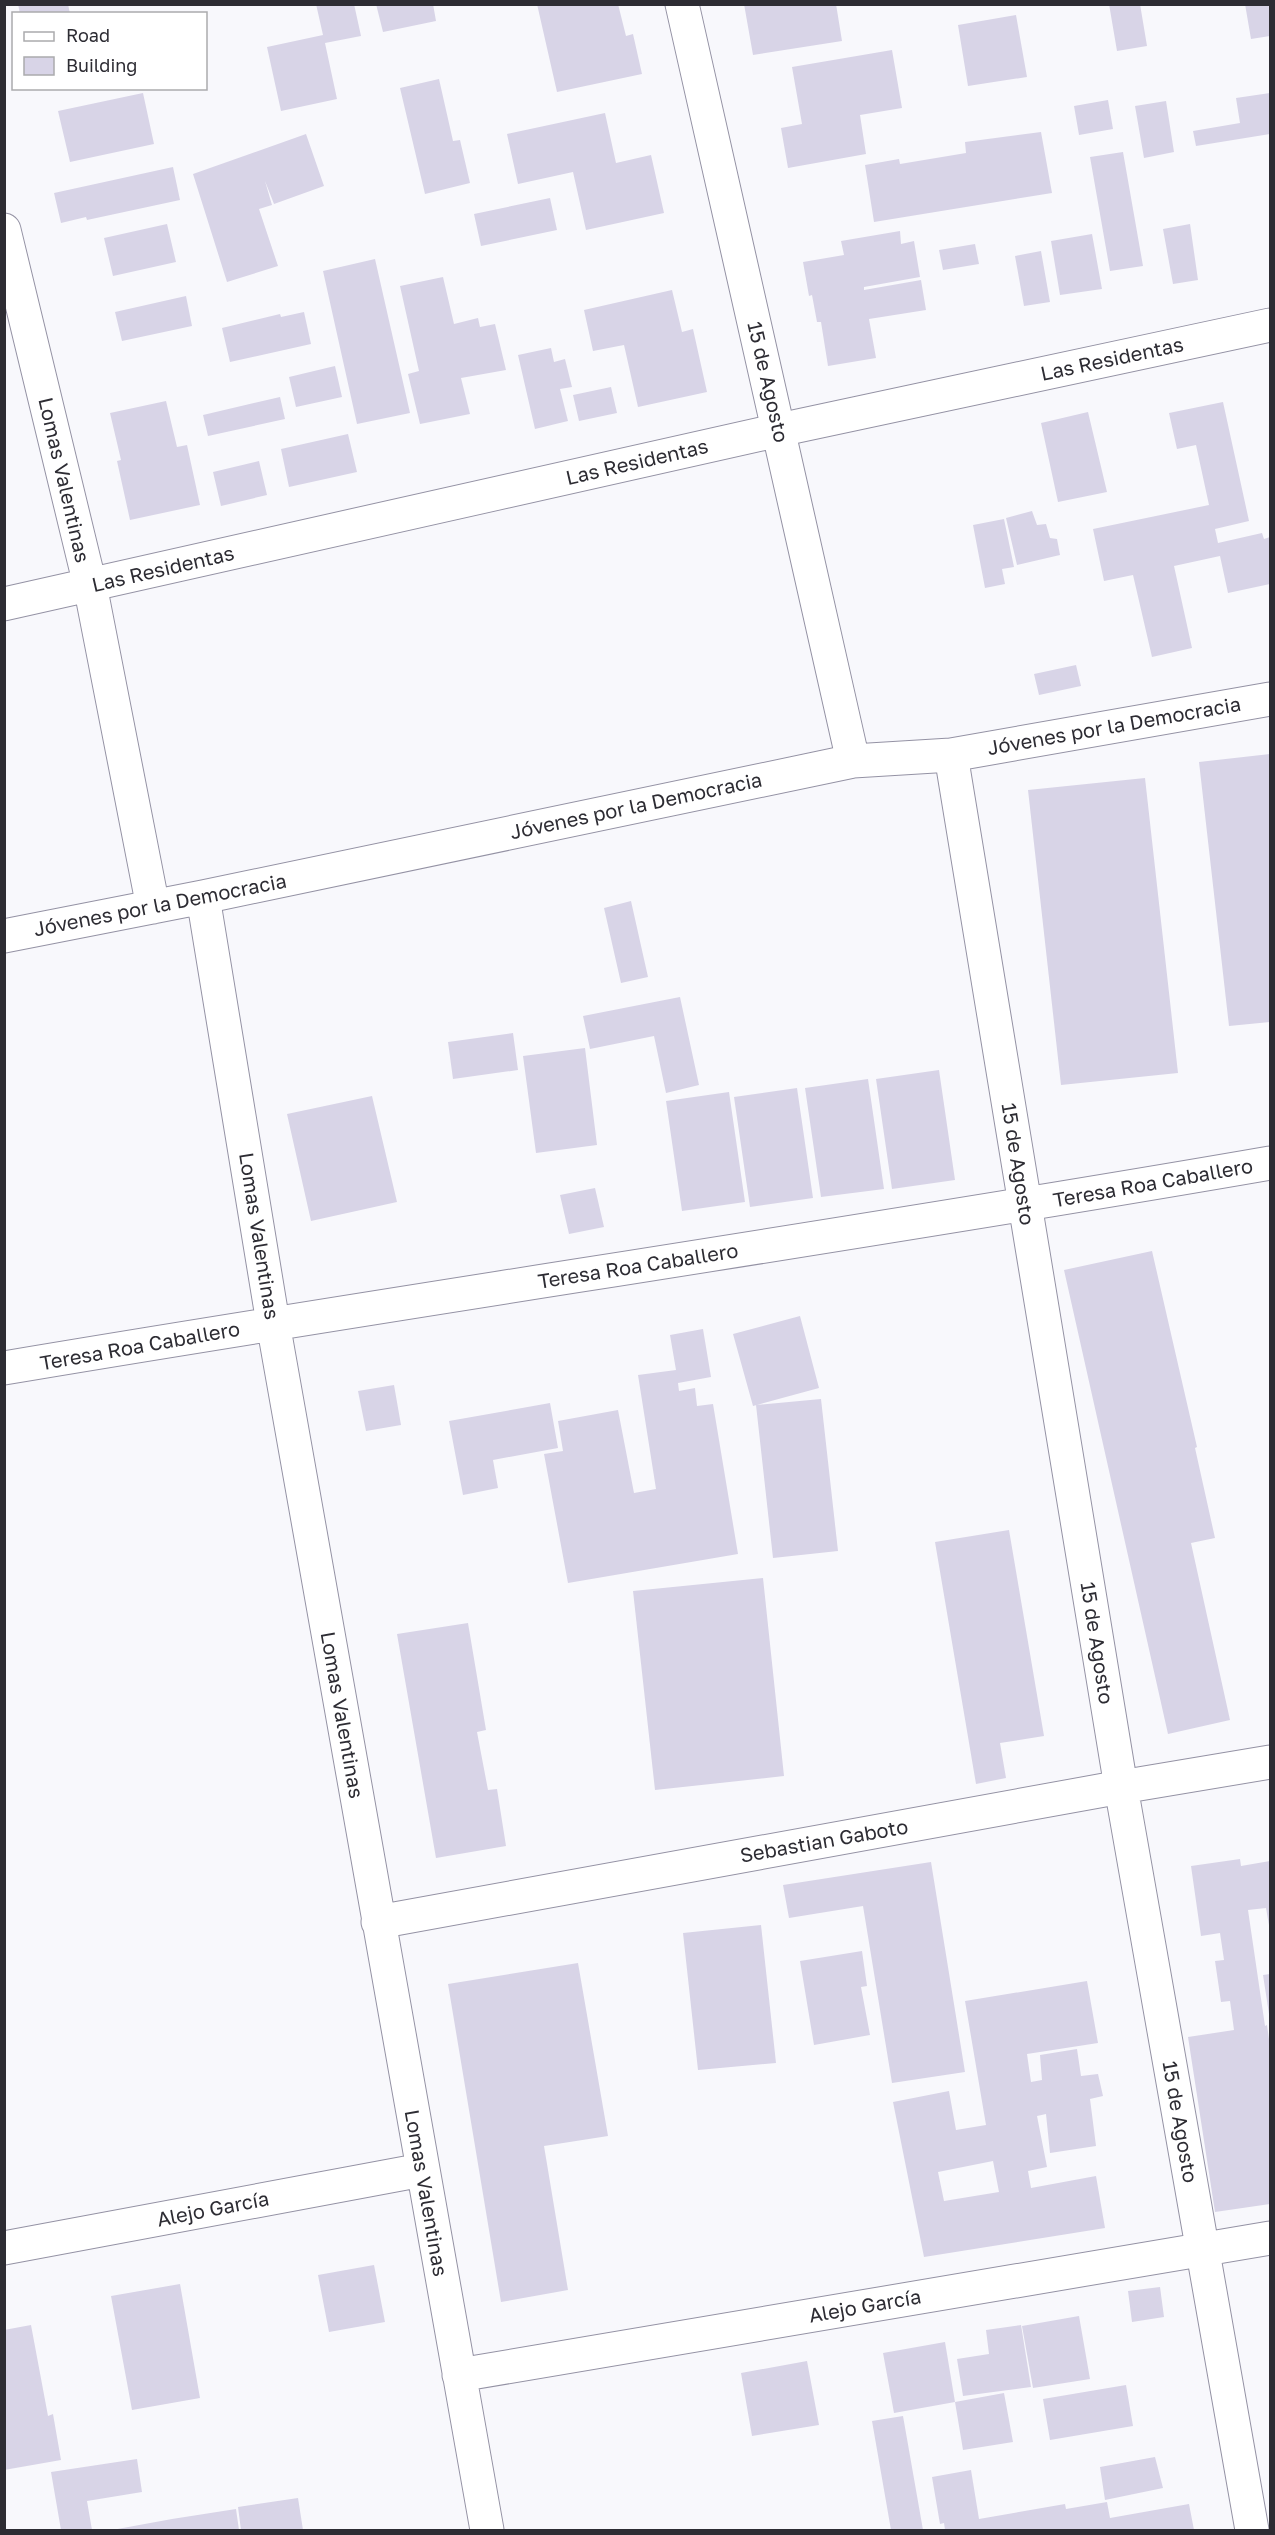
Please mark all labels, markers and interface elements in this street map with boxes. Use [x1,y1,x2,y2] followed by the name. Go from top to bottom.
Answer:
[12,12,207,90] legend
[66,24,110,46] text: Road
[66,54,137,76] text: Building
[743,319,795,445] street label: 15 de Agosto
[1038,331,1185,385] street label: Las Residentas
[34,395,96,565] street label: Lomas Valentinas
[563,433,710,489] street label: Las Residentas
[89,540,236,596] street label: Las Residentas
[985,691,1242,759] street label: Jóvenes por la Democracia
[508,767,764,843] street label: Jóvenes por la Democracia
[31,868,288,940] street label: Jóvenes por la Democracia
[997,1101,1040,1227] street label: 15 de Agosto
[235,1151,285,1321] street label: Lomas Valentinas
[1051,1153,1255,1211] street label: Teresa Roa Caballero
[536,1237,740,1293] street label: Teresa Roa Caballero
[38,1316,242,1374] street label: Teresa Roa Caballero
[1076,1580,1119,1706] street label: 15 de Agosto
[317,1630,369,1800] street label: Lomas Valentinas
[738,1813,910,1867] street label: Sebastian Gaboto
[1158,2059,1204,2185] street label: 15 de Agosto
[401,2108,453,2278] street label: Lomas Valentinas
[155,2185,271,2231] street label: Alejo García
[807,2283,923,2327] street label: Alejo García

